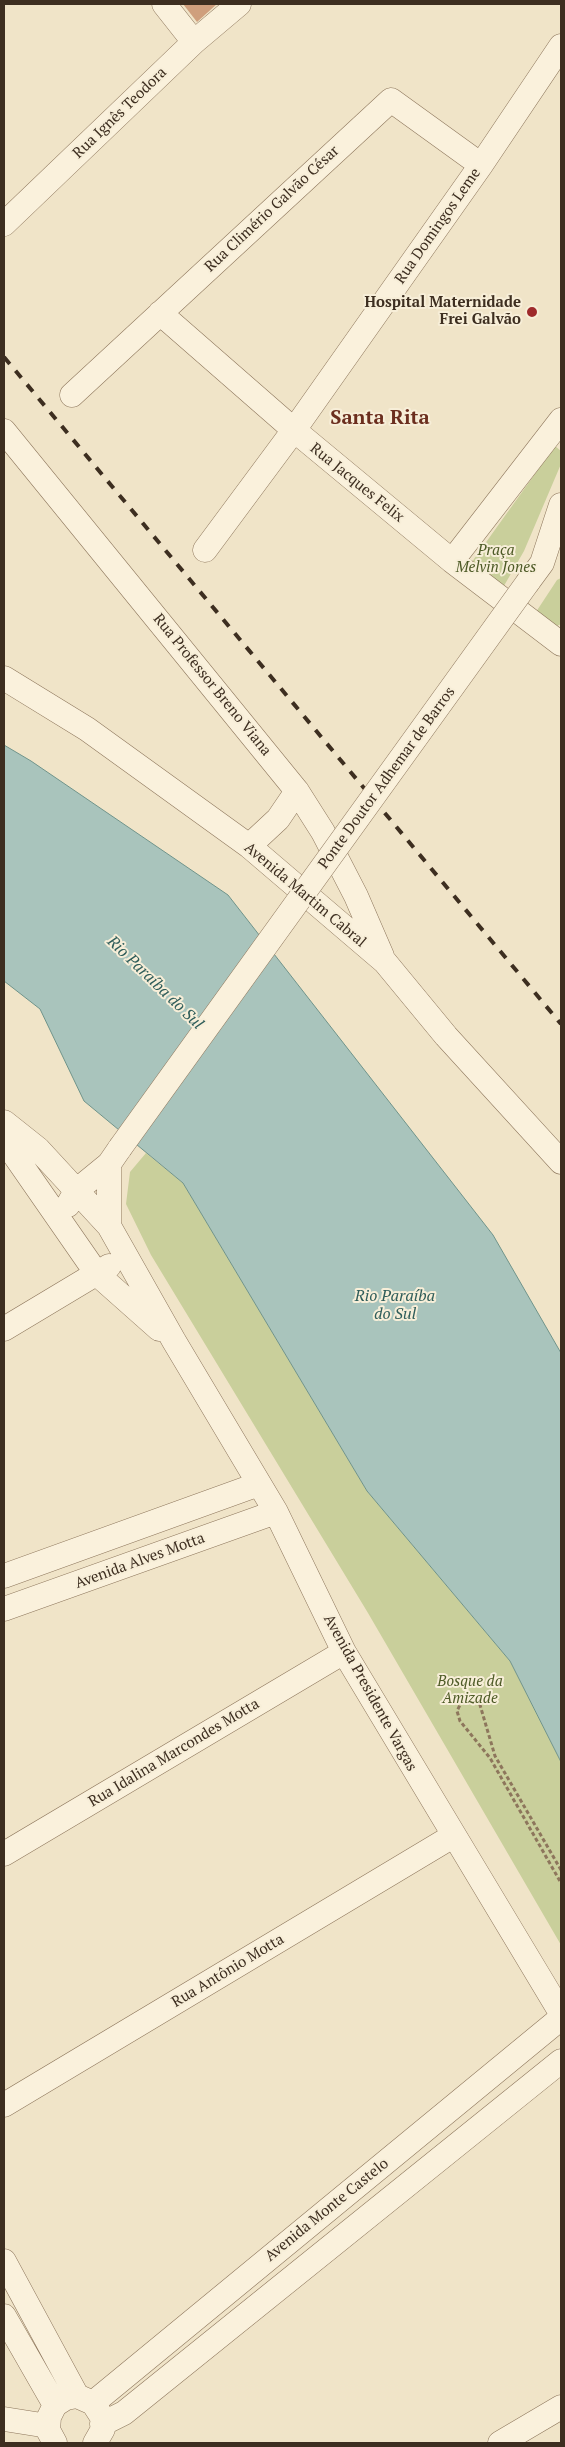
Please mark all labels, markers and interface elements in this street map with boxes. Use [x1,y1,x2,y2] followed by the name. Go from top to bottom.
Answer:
[69,64,171,162] street label: Rua Ignês Teodora
[201,142,343,276] street label: Rua Climério Galvão César
[391,165,485,287] street label: Rua Domingos Leme
[364,294,521,329] place label: Hospital Maternidade Frei Galvão
[525,305,539,319] marker: Hospital Maternidade Frei Galvão
[330,406,430,430] district label: Santa Rita
[306,440,408,526] street label: Rua Jacques Felix
[456,542,536,577] park label: Praça Melvin Jones
[149,610,275,760] street label: Rua Professor Breno Viana
[315,683,459,873] street label: Ponte Doutor Adhemar de Barros
[241,839,369,951] street label: Avenida Martim Cabral
[103,932,207,1034] water label: Rio Paraíba do Sul
[355,1286,435,1324] water label: Rio Paraíba do Sul
[73,1529,207,1593] street label: Avenida Alves Motta
[319,1612,421,1774] street label: Avenida Presidente Vargas
[437,1673,503,1708] park label: Bosque da Amizade
[85,1695,263,1811] street label: Rua Idalina Marcondes Motta
[169,1930,287,2012] street label: Rua Antônio Motta
[262,2155,392,2265] street label: Avenida Monte Castelo

